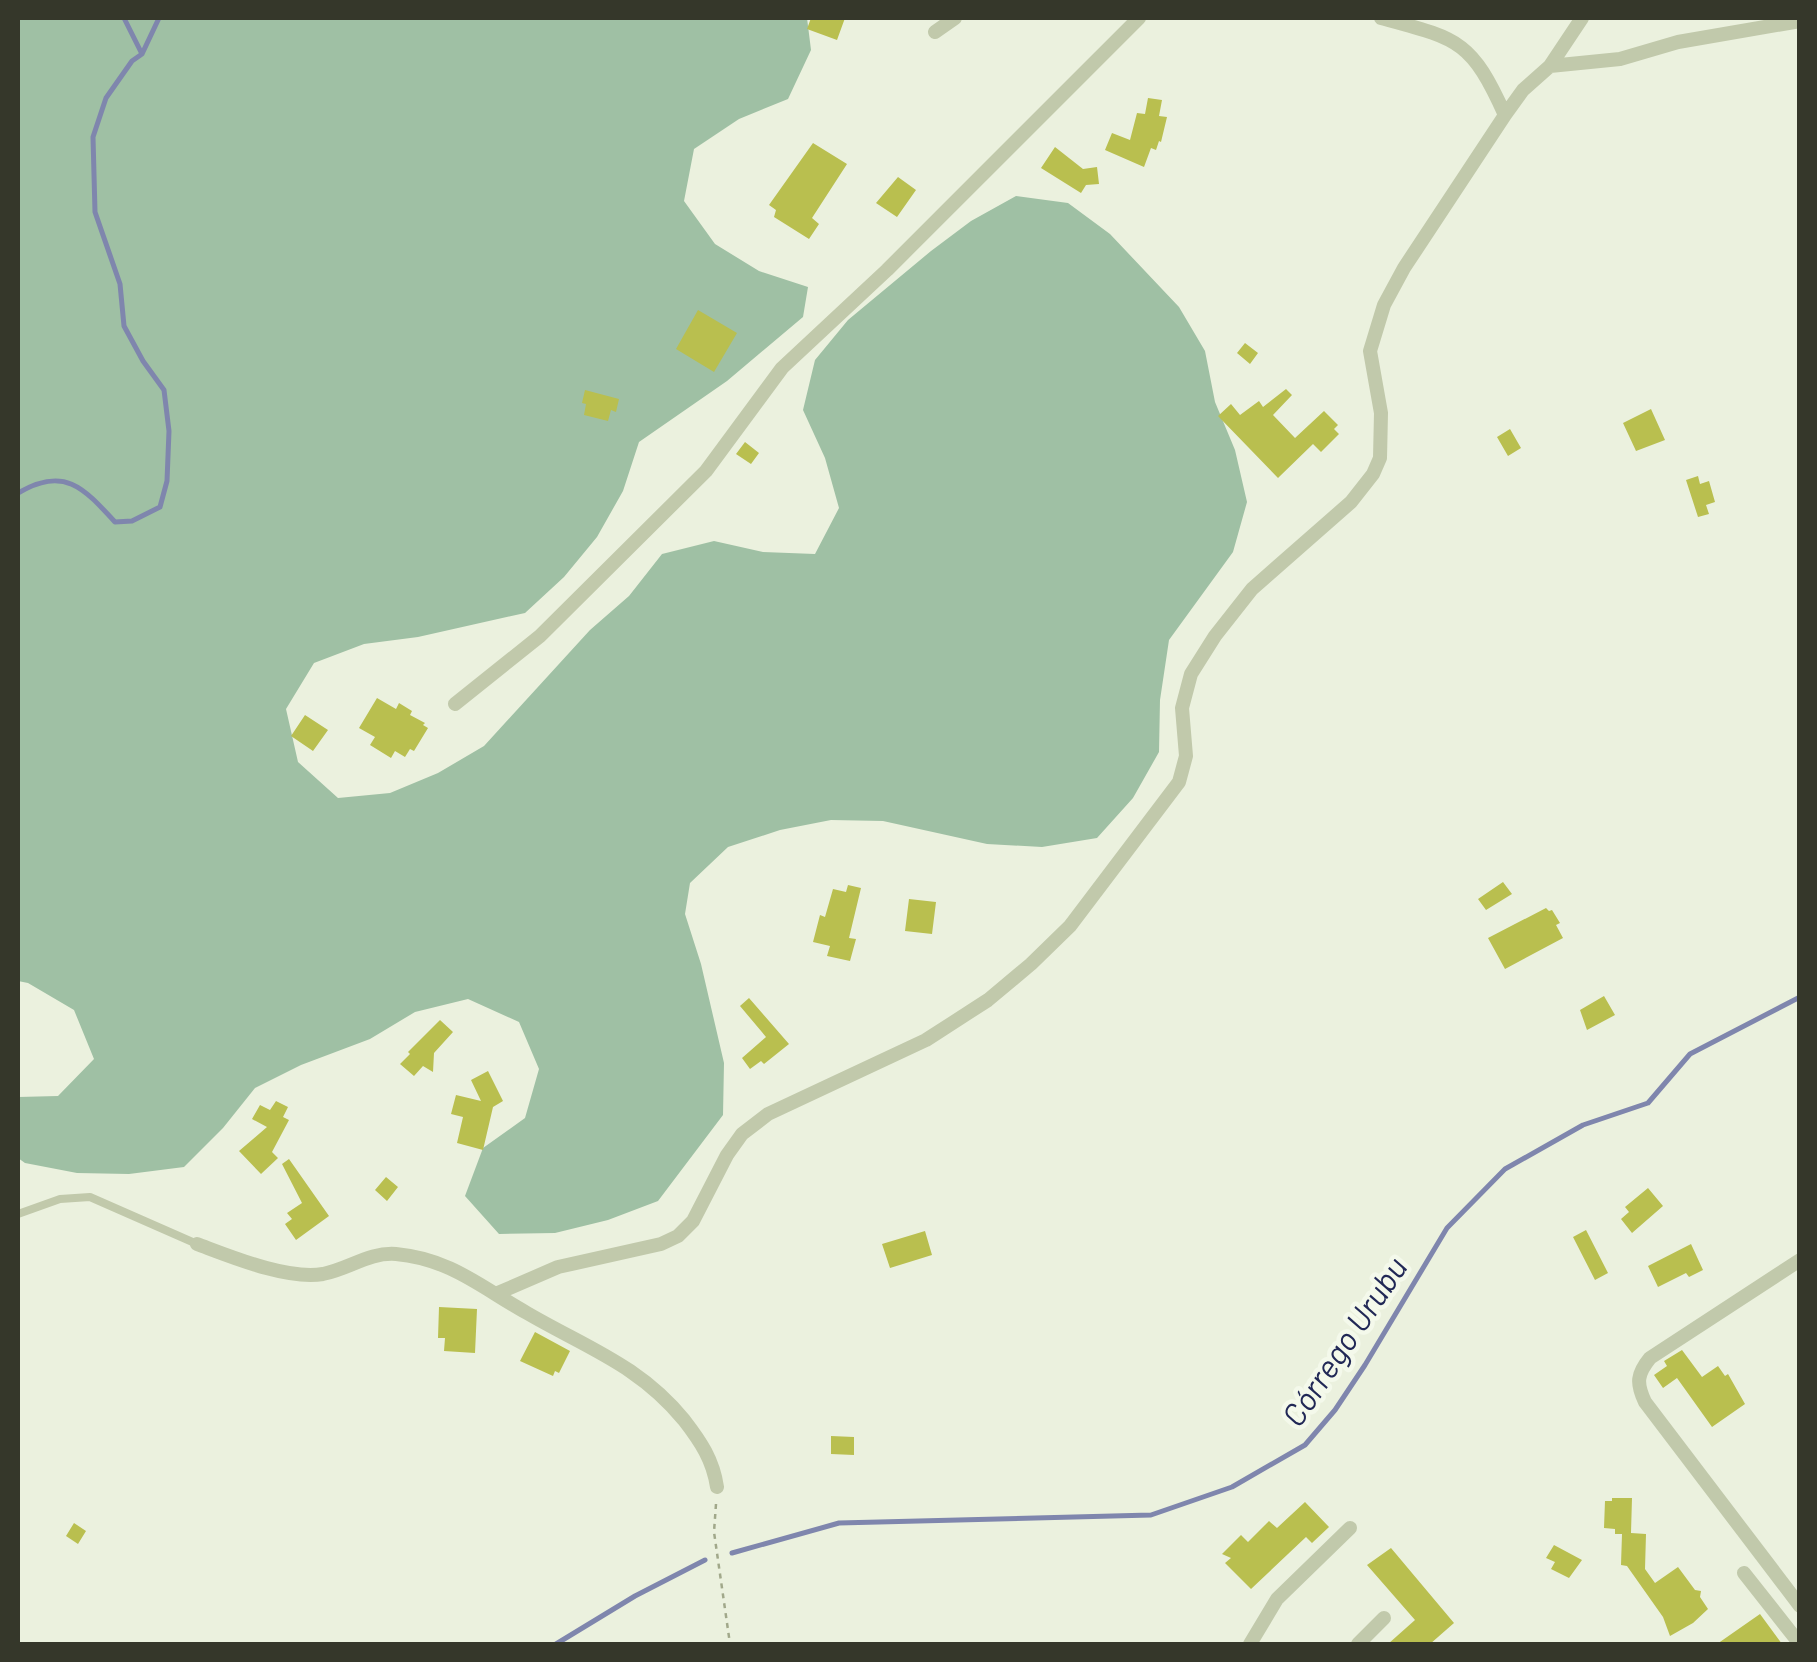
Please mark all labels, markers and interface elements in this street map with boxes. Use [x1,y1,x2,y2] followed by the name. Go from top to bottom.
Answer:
[1273,1249,1414,1433] water label: Córrego Urubu

